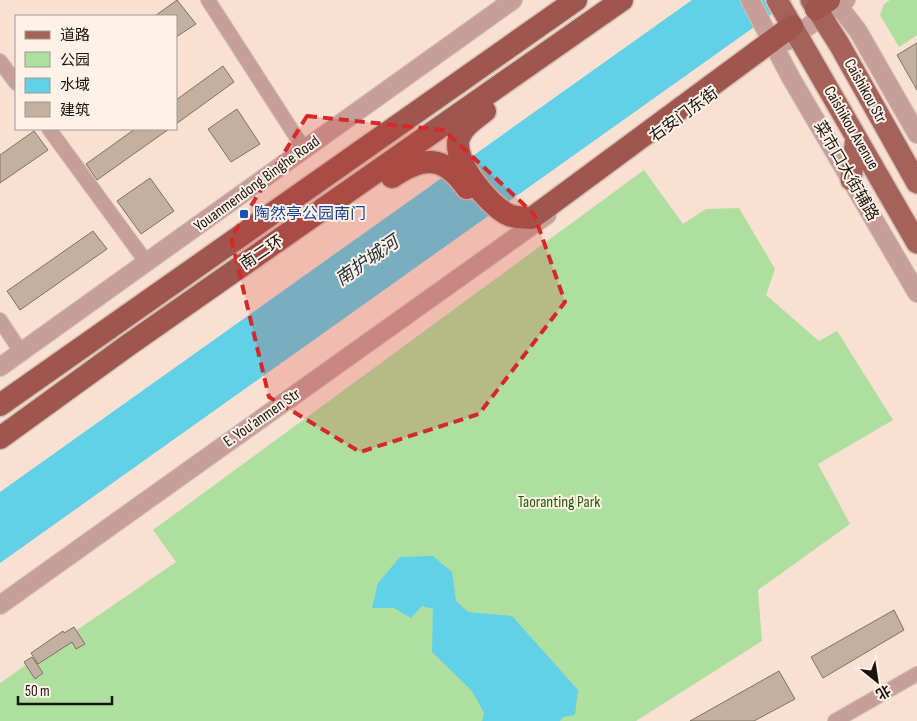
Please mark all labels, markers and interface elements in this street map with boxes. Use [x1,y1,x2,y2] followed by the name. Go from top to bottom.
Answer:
[15,15,178,130] legend
[60,26,90,45] text: 道路
[60,51,90,70] text: 公园
[840,56,891,127] street label: Caishikou Str
[60,76,90,95] text: 水域
[820,83,882,173] street label: Caishikou Avenue
[646,84,722,146] street label: 右安门东街
[60,101,90,120] text: 建筑
[810,118,882,224] street label: 菜市口大街辅路
[190,132,324,236] street label: Youanmendong Binghe Road
[254,205,366,224] place label: 陶然亭公园南门
[238,208,250,220] marker: 陶然亭公园南门
[331,230,405,290] water label: 南护城河
[237,232,287,274] street label: 南二环
[220,384,304,451] street label: E. You'anmen Str
[518,493,600,512] park label: Taoranting Park
[852,656,902,706] north arrow
[18,674,111,706] scale bar
[873,681,894,703] text: 北
[25,682,50,701] text: 50 m

